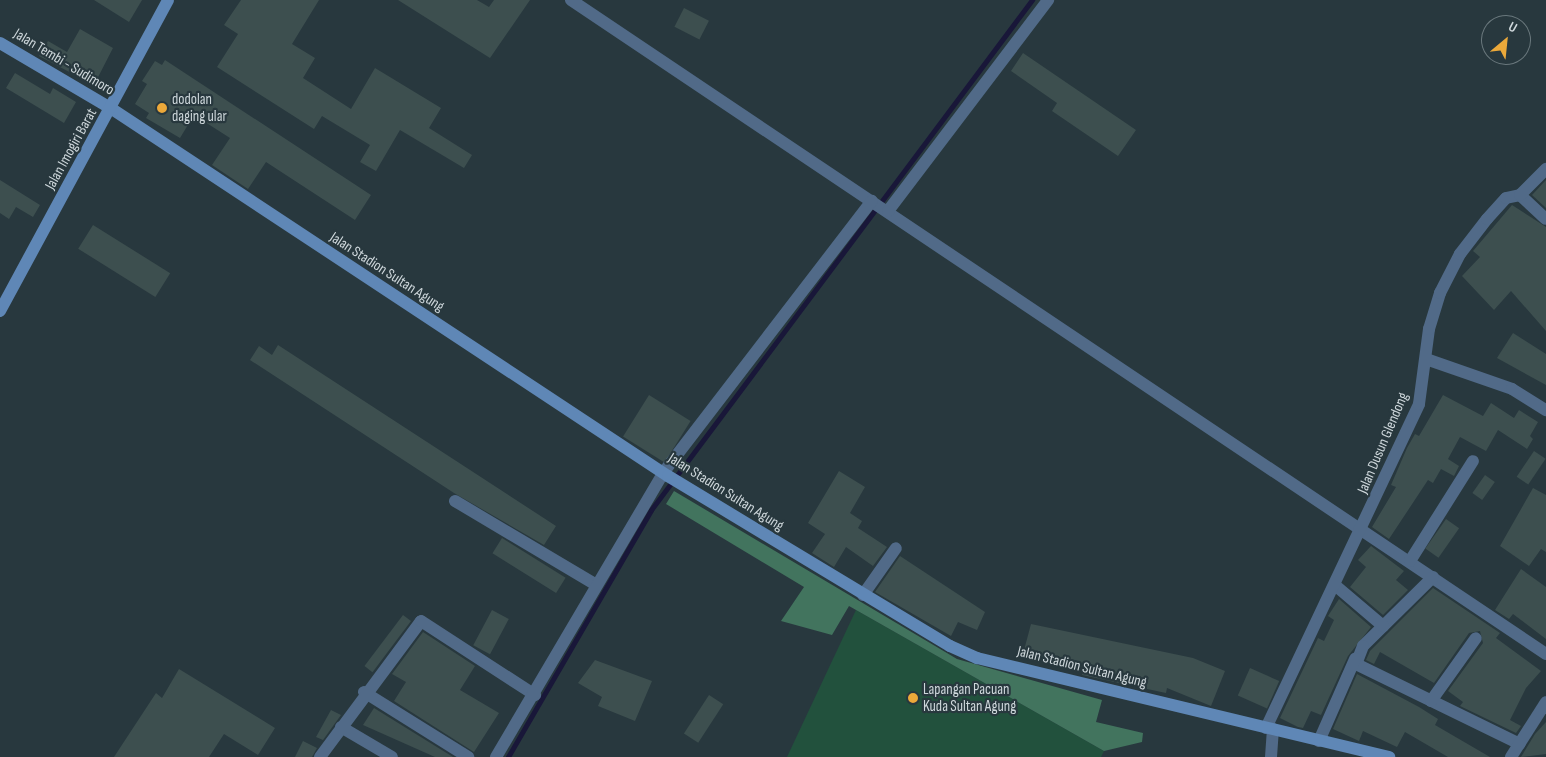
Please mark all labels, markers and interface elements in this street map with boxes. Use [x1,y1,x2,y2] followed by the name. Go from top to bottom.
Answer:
[1481,15,1531,65] north arrow
[1506,18,1520,36] text: U
[10,25,118,99] street label: Jalan Tembi - Sudimoro
[172,90,227,125] place label: dodolan daging ular
[156,102,168,114] marker: dodolan daging ular
[41,105,101,193] street label: Jalan Imogiri Barat
[326,228,448,316] street label: Jalan Stadion Sultan Agung
[1354,390,1412,496] street label: Jalan Dusun Glendong
[665,449,787,535] street label: Jalan Stadion Sultan Agung
[1015,642,1149,692] street label: Jalan Stadion Sultan Agung
[923,680,1016,715] place label: Lapangan Pacuan Kuda Sultan Agung
[907,692,919,704] marker: Lapangan Pacuan Kuda Sultan Agung

